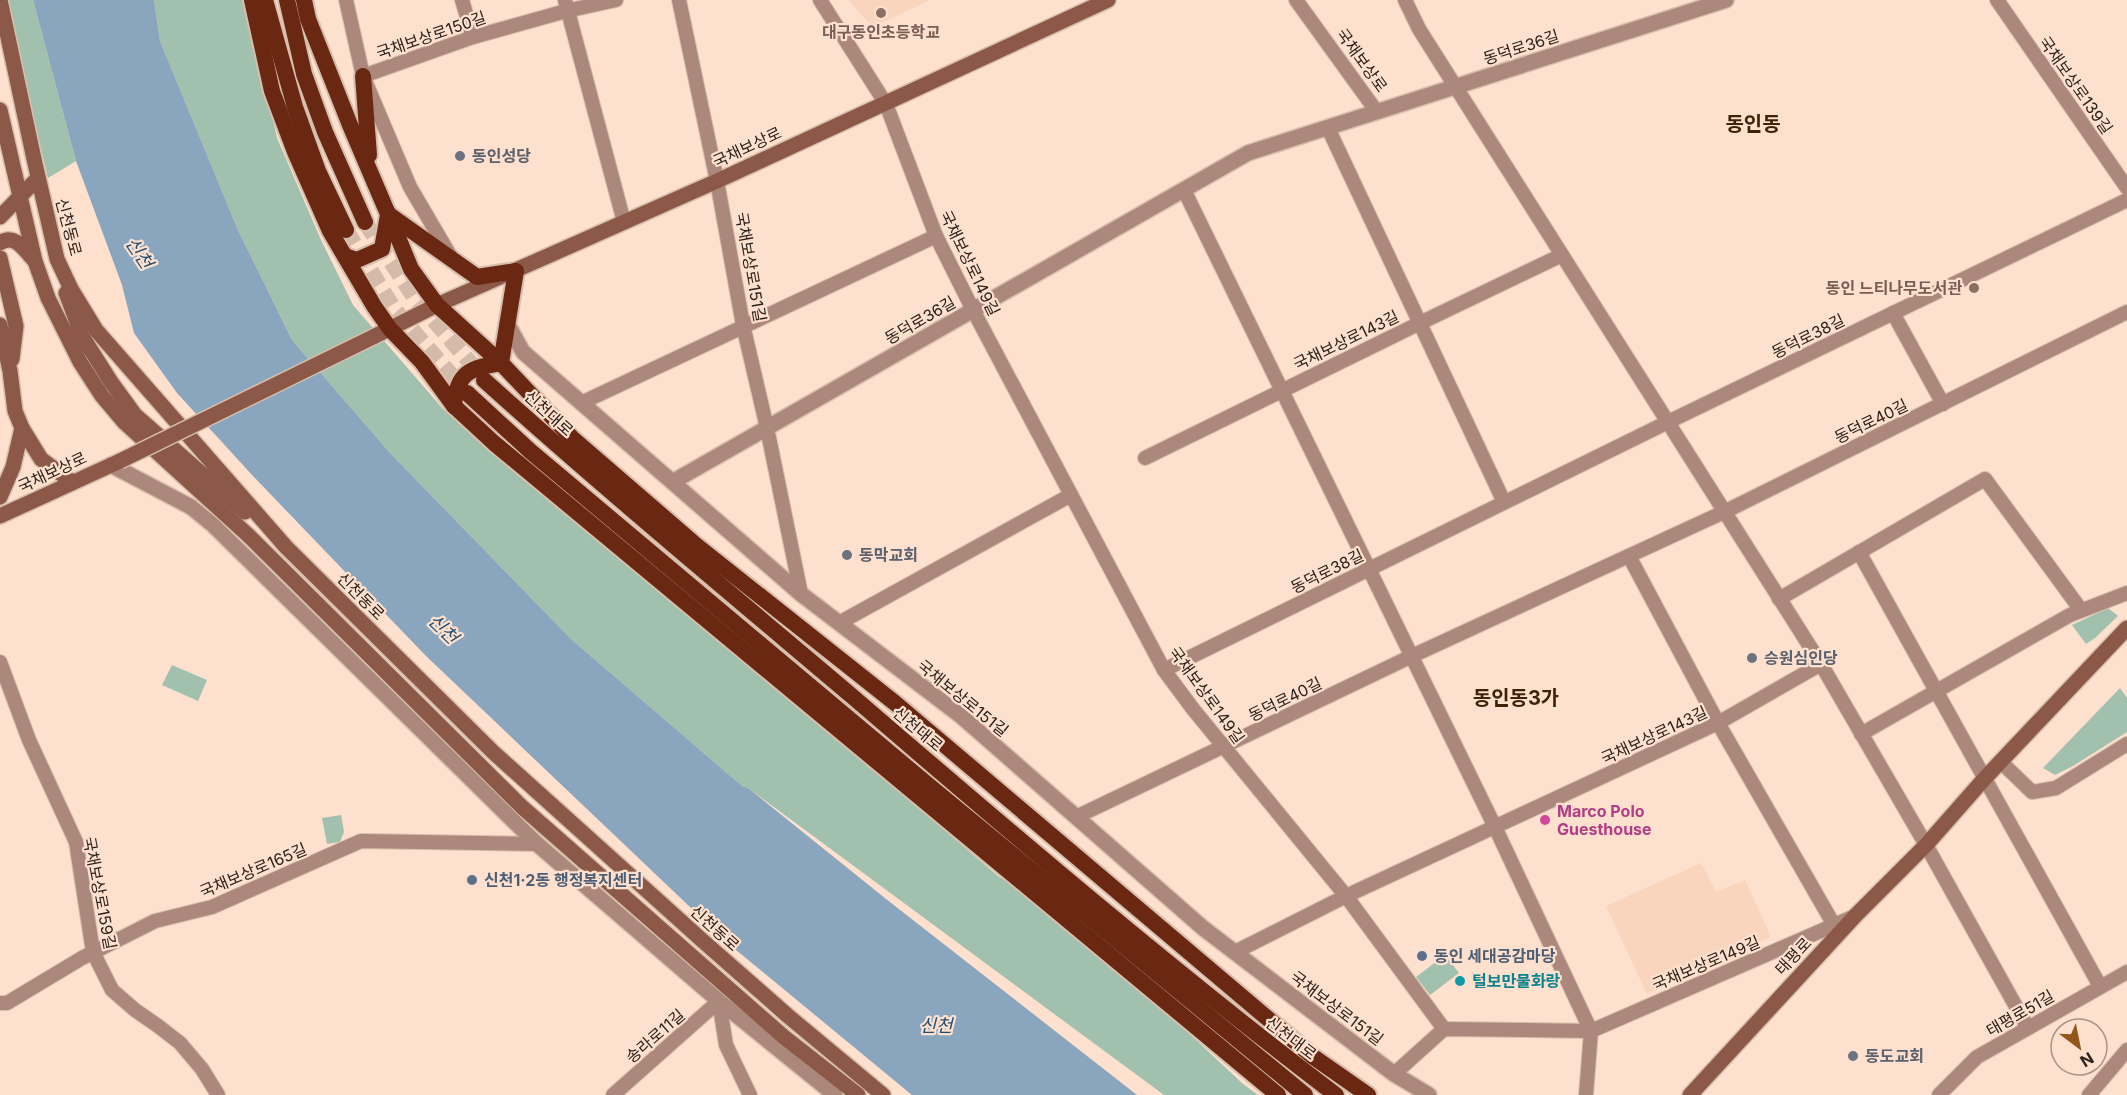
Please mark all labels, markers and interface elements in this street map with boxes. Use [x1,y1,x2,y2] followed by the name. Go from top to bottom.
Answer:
[874,6,888,20] marker: 대구동인초등학교
[374,7,488,63] street label: 국채보상로150길
[822,22,940,42] place label: 대구동인초등학교
[1332,24,1392,96] street label: 국채보상로
[1480,25,1562,69] street label: 동덕로36길
[2035,32,2117,138] street label: 국채보상로139길
[1725,112,1781,136] district label: 동인동
[709,122,785,172] street label: 국채보상로
[472,146,531,166] place label: 동인성당
[453,149,467,163] marker: 동인성당
[52,196,86,258] street label: 신천동로
[936,207,1004,319] street label: 국채보상로149길
[732,211,770,323] street label: 국채보상로151길
[121,233,159,274] water label: 신천
[1826,278,1962,298] place label: 동인 느티나무도서관
[1967,281,1981,295] marker: 동인 느티나무도서관
[881,292,959,348] street label: 동덕로36길
[1290,306,1402,374] street label: 국채보상로143길
[1768,310,1848,362] street label: 동덕로38길
[520,386,578,440] street label: 신천대로
[1831,395,1911,447] street label: 동덕로40길
[14,447,90,497] street label: 국채보상로
[859,545,918,565] place label: 동막교회
[1287,545,1367,597] street label: 동덕로38길
[840,548,854,562] marker: 동막교회
[333,568,389,624] street label: 신천동로
[424,610,464,649] water label: 신천
[1165,643,1249,747] street label: 국채보상로149길
[1764,648,1838,668] place label: 승원심인당
[1745,651,1759,665] marker: 승원심인당
[914,655,1012,741] street label: 국채보상로151길
[1245,673,1325,725] street label: 동덕로40길
[1473,686,1559,710] district label: 동인동3가
[889,702,947,756] street label: 신천대로
[1598,702,1710,768] street label: 국채보상로143길
[1557,801,1652,839] place label: Marco Polo Guesthouse
[1538,813,1552,827] marker: Marco Polo Guesthouse
[79,835,121,951] street label: 국채보상로159길
[196,838,310,902] street label: 국채보상로165길
[484,870,642,890] place label: 신천1·2동 행정복지센터
[465,873,479,887] marker: 신천1·2동 행정복지센터
[686,901,744,955] street label: 신천동로
[1649,931,1763,995] street label: 국채보상로149길
[1771,933,1816,979] street label: 태평로
[1434,946,1556,966] place label: 동인 세대공감마당
[1415,949,1429,963] marker: 동인 세대공감마당
[1287,967,1387,1049] street label: 국채보상로151길
[1472,971,1561,991] place label: 털보만물화랑
[1453,974,1467,988] marker: 털보만물화랑
[1982,986,2058,1040] street label: 태평로51길
[621,1005,689,1067] street label: 송라로11길
[1261,1012,1321,1064] street label: 신천대로
[919,1015,955,1036] water label: 신천
[2049,1017,2109,1077] north arrow
[1865,1046,1924,1066] place label: 동도교회
[2076,1048,2097,1071] text: N
[1846,1049,1860,1063] marker: 동도교회

